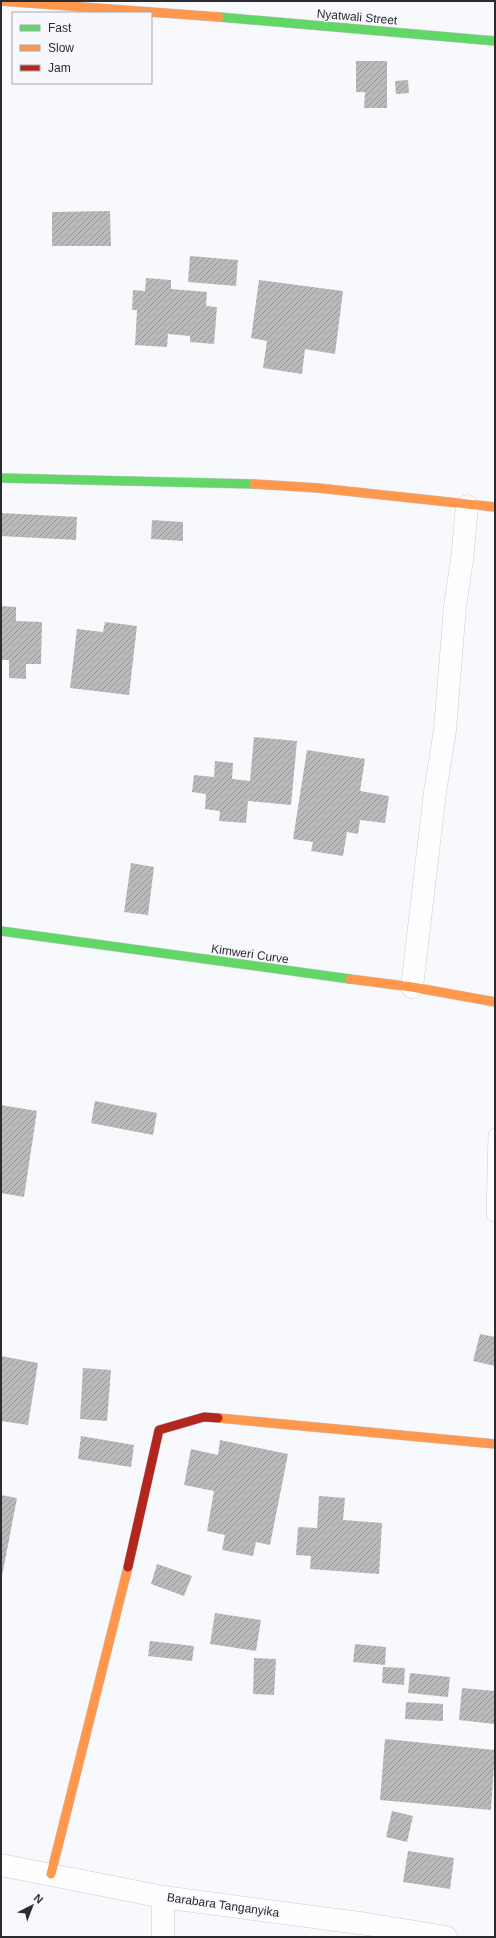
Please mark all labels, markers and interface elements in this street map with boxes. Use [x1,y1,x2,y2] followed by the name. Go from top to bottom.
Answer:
[316,7,398,28] street label: Nyatwali Street
[12,12,152,84] legend
[48,21,72,35] text: Fast
[48,41,74,55] text: Slow
[48,61,71,75] text: Jam
[210,942,290,966] street label: Kimweri Curve
[12,1886,52,1926] north arrow
[166,1890,280,1920] street label: Barabara Tanganyika
[32,1891,46,1906] text: N

